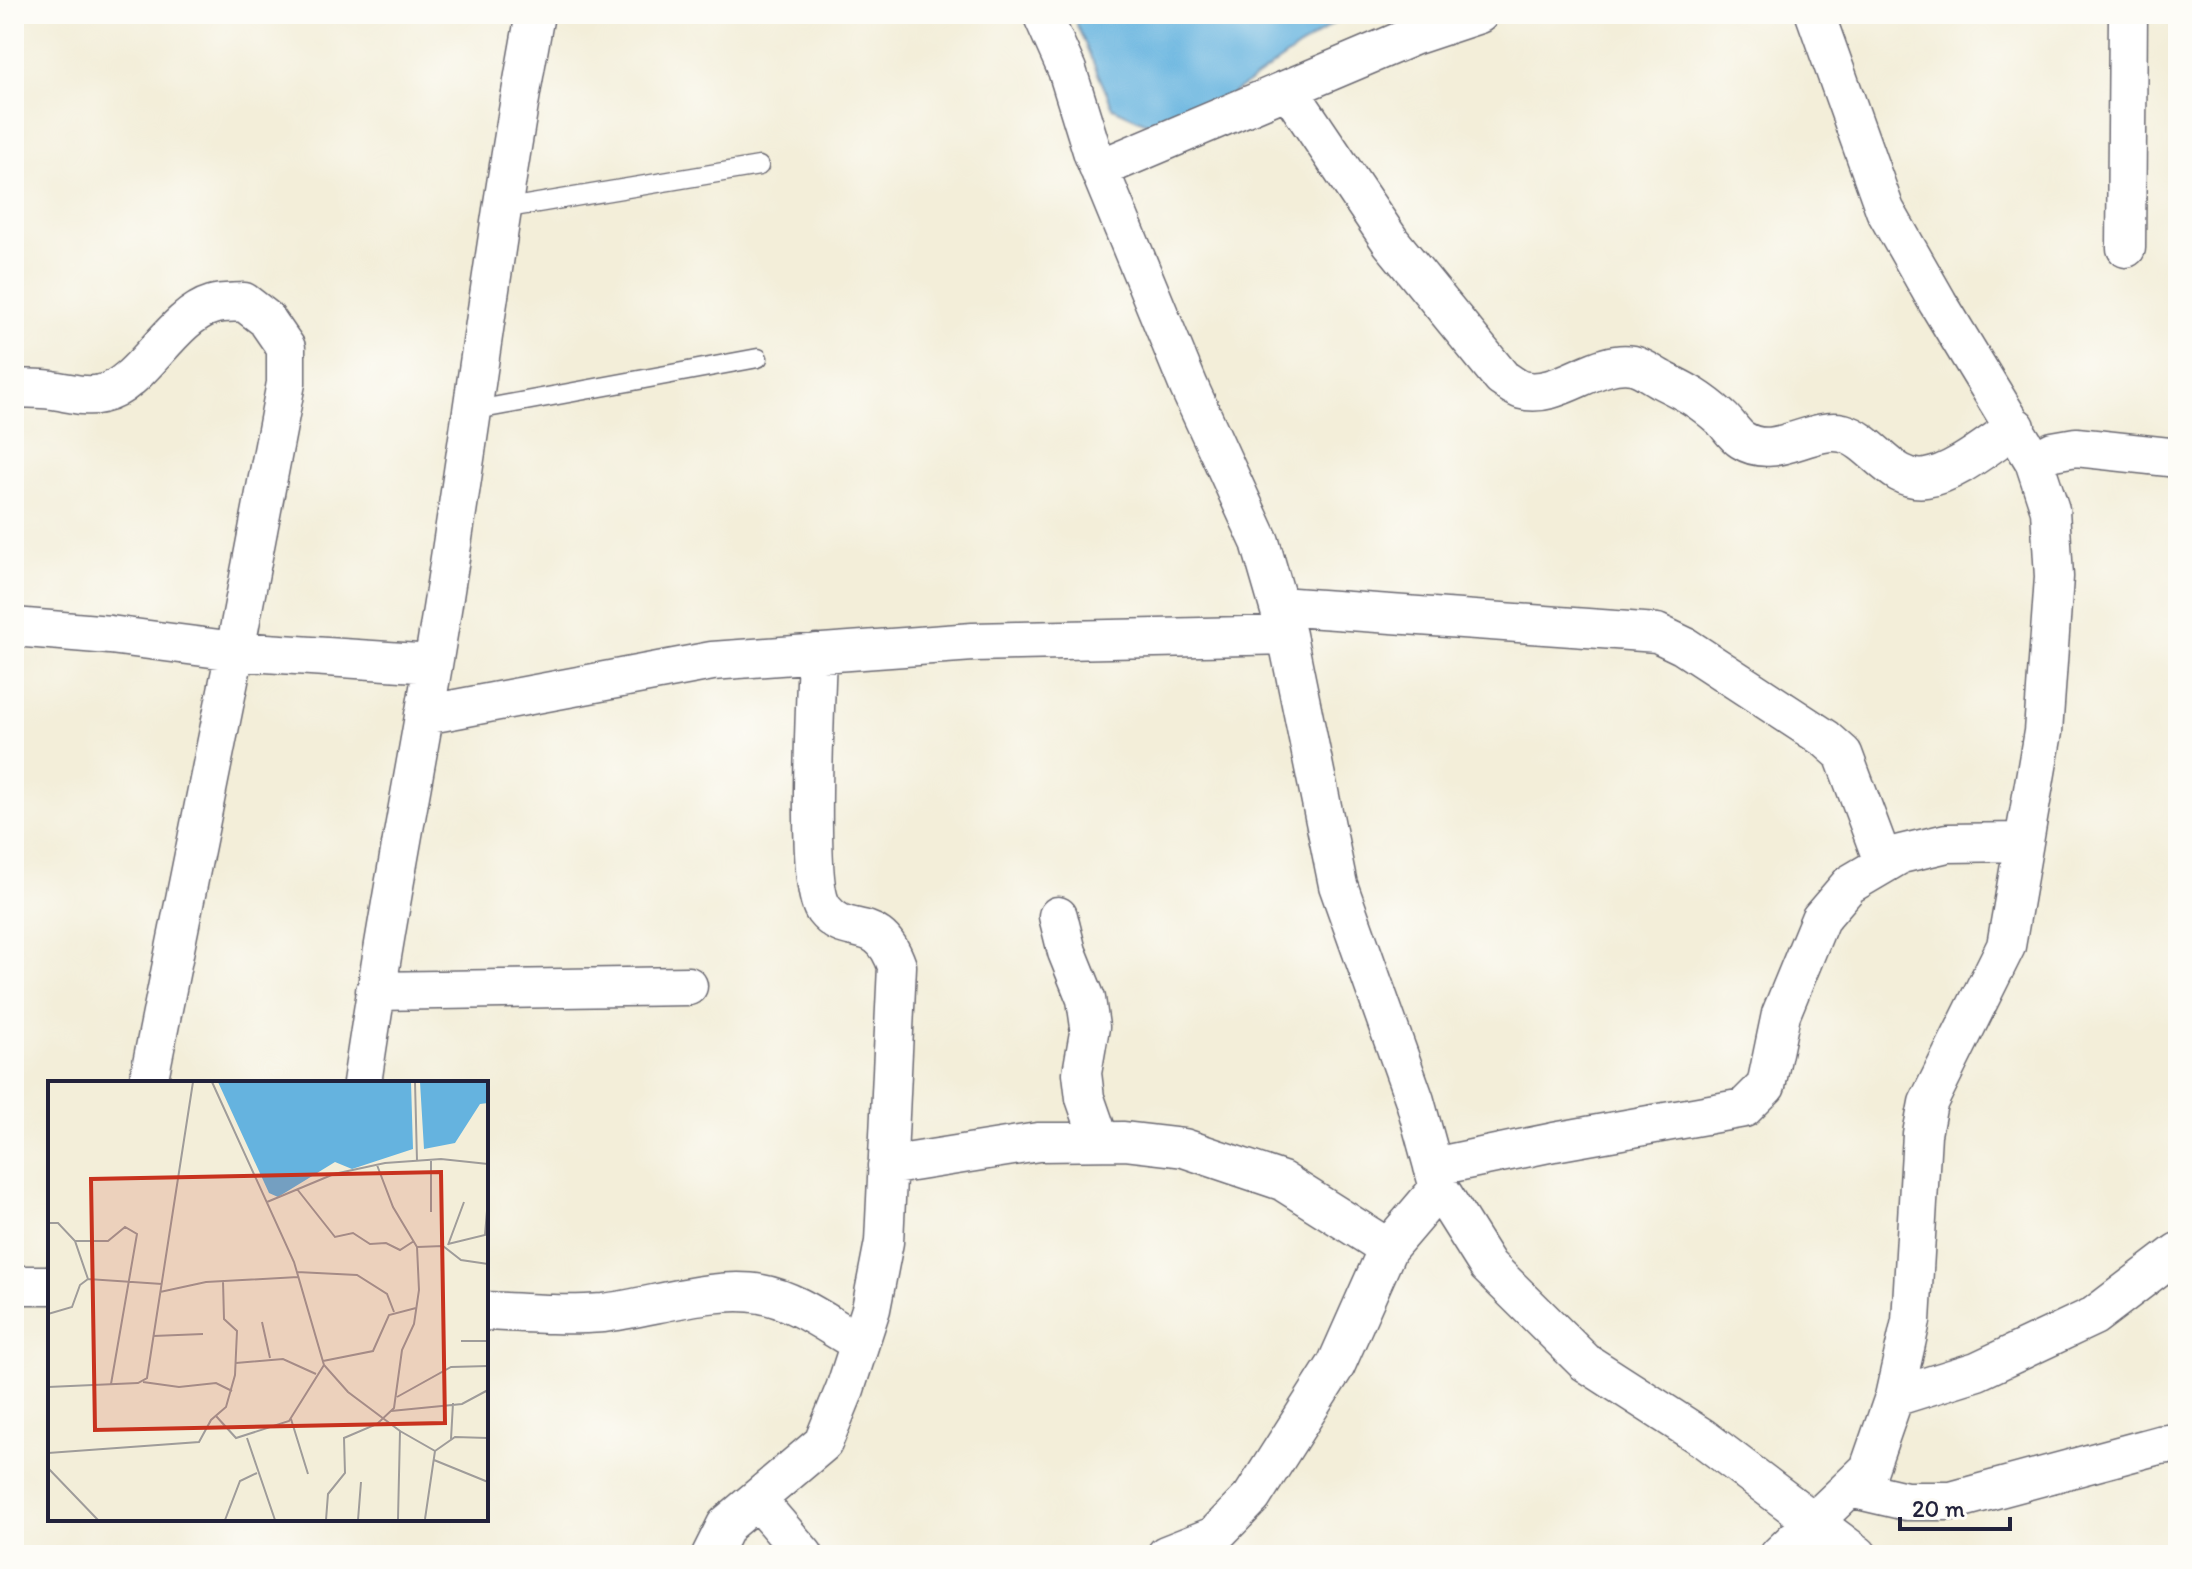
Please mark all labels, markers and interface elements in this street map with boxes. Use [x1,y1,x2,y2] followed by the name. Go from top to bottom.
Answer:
[48,1081,488,1521] inset map
[1900,1481,2010,1531] scale bar
[1912,1494,1965,1523] text: 20 m

